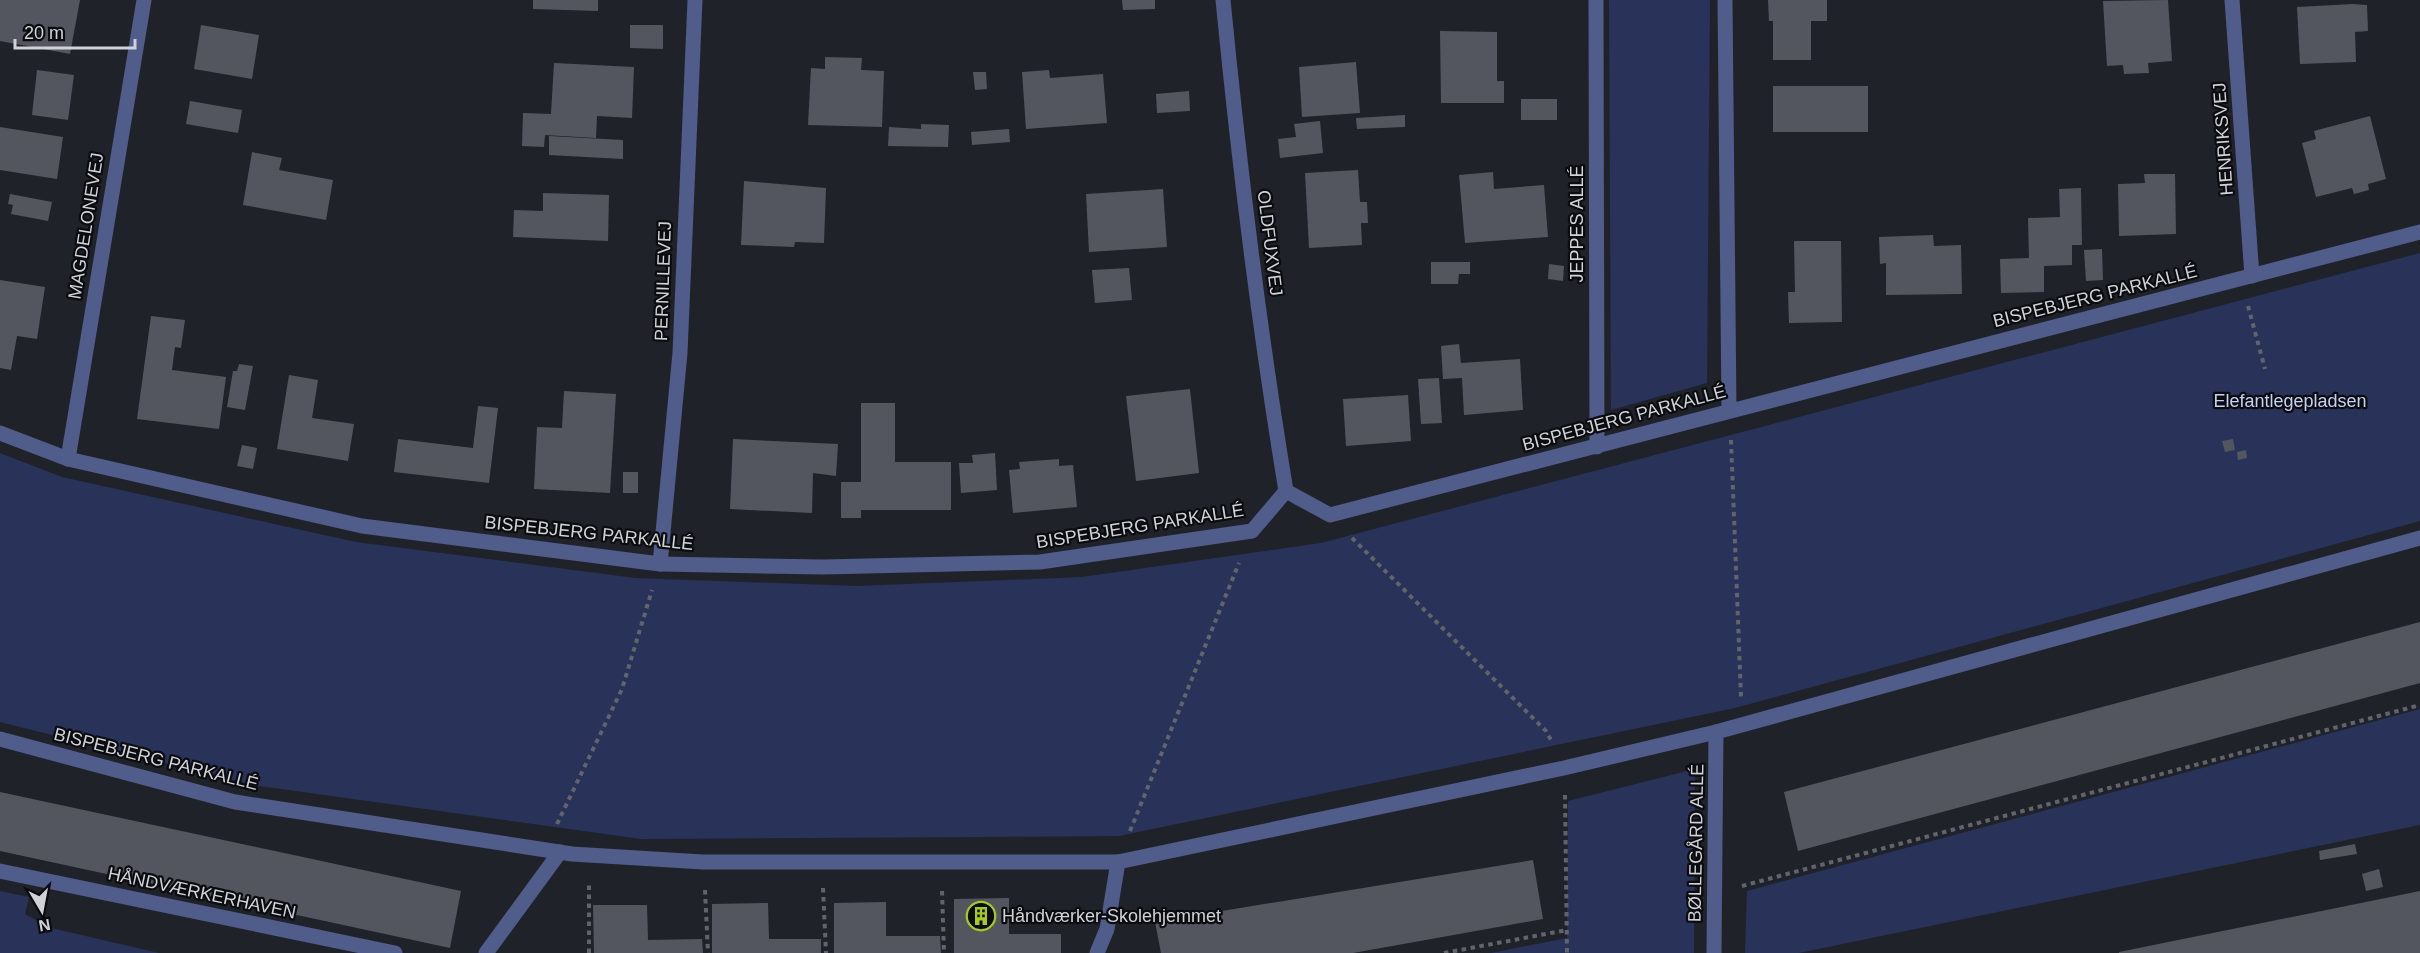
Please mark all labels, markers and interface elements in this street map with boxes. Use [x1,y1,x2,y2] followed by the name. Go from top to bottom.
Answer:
[15,12,135,50] scale bar
[24,23,64,43] text: 20 m
[2209,82,2237,196] street label: HENRIKSVEJ
[65,151,107,301] street label: MAGDELONEVEJ
[1567,165,1587,283] street label: JEPPES ALLÉ
[1254,189,1286,297] street label: OLDFUXVEJ
[651,221,675,341] street label: PERNILLEVEJ
[1991,261,2199,331] street label: BISPEBJERG PARKALLÉ
[1520,381,1728,455] street label: BISPEBJERG PARKALLÉ
[2213,391,2367,411] park label: Elefantlegepladsen
[1035,500,1245,552] street label: BISPEBJERG PARKALLÉ
[484,512,694,554] street label: BISPEBJERG PARKALLÉ
[52,724,260,794] street label: BISPEBJERG PARKALLÉ
[1685,764,1707,922] street label: BØLLEGÅRD ALLÉ
[106,863,298,923] street label: HÅNDVÆRKERHAVEN
[12,881,72,941] north arrow
[965,900,997,932] building icon: Håndværker-Skolehjemmet
[1002,906,1221,926] place label: Håndværker-Skolehjemmet
[37,916,52,935] text: N

